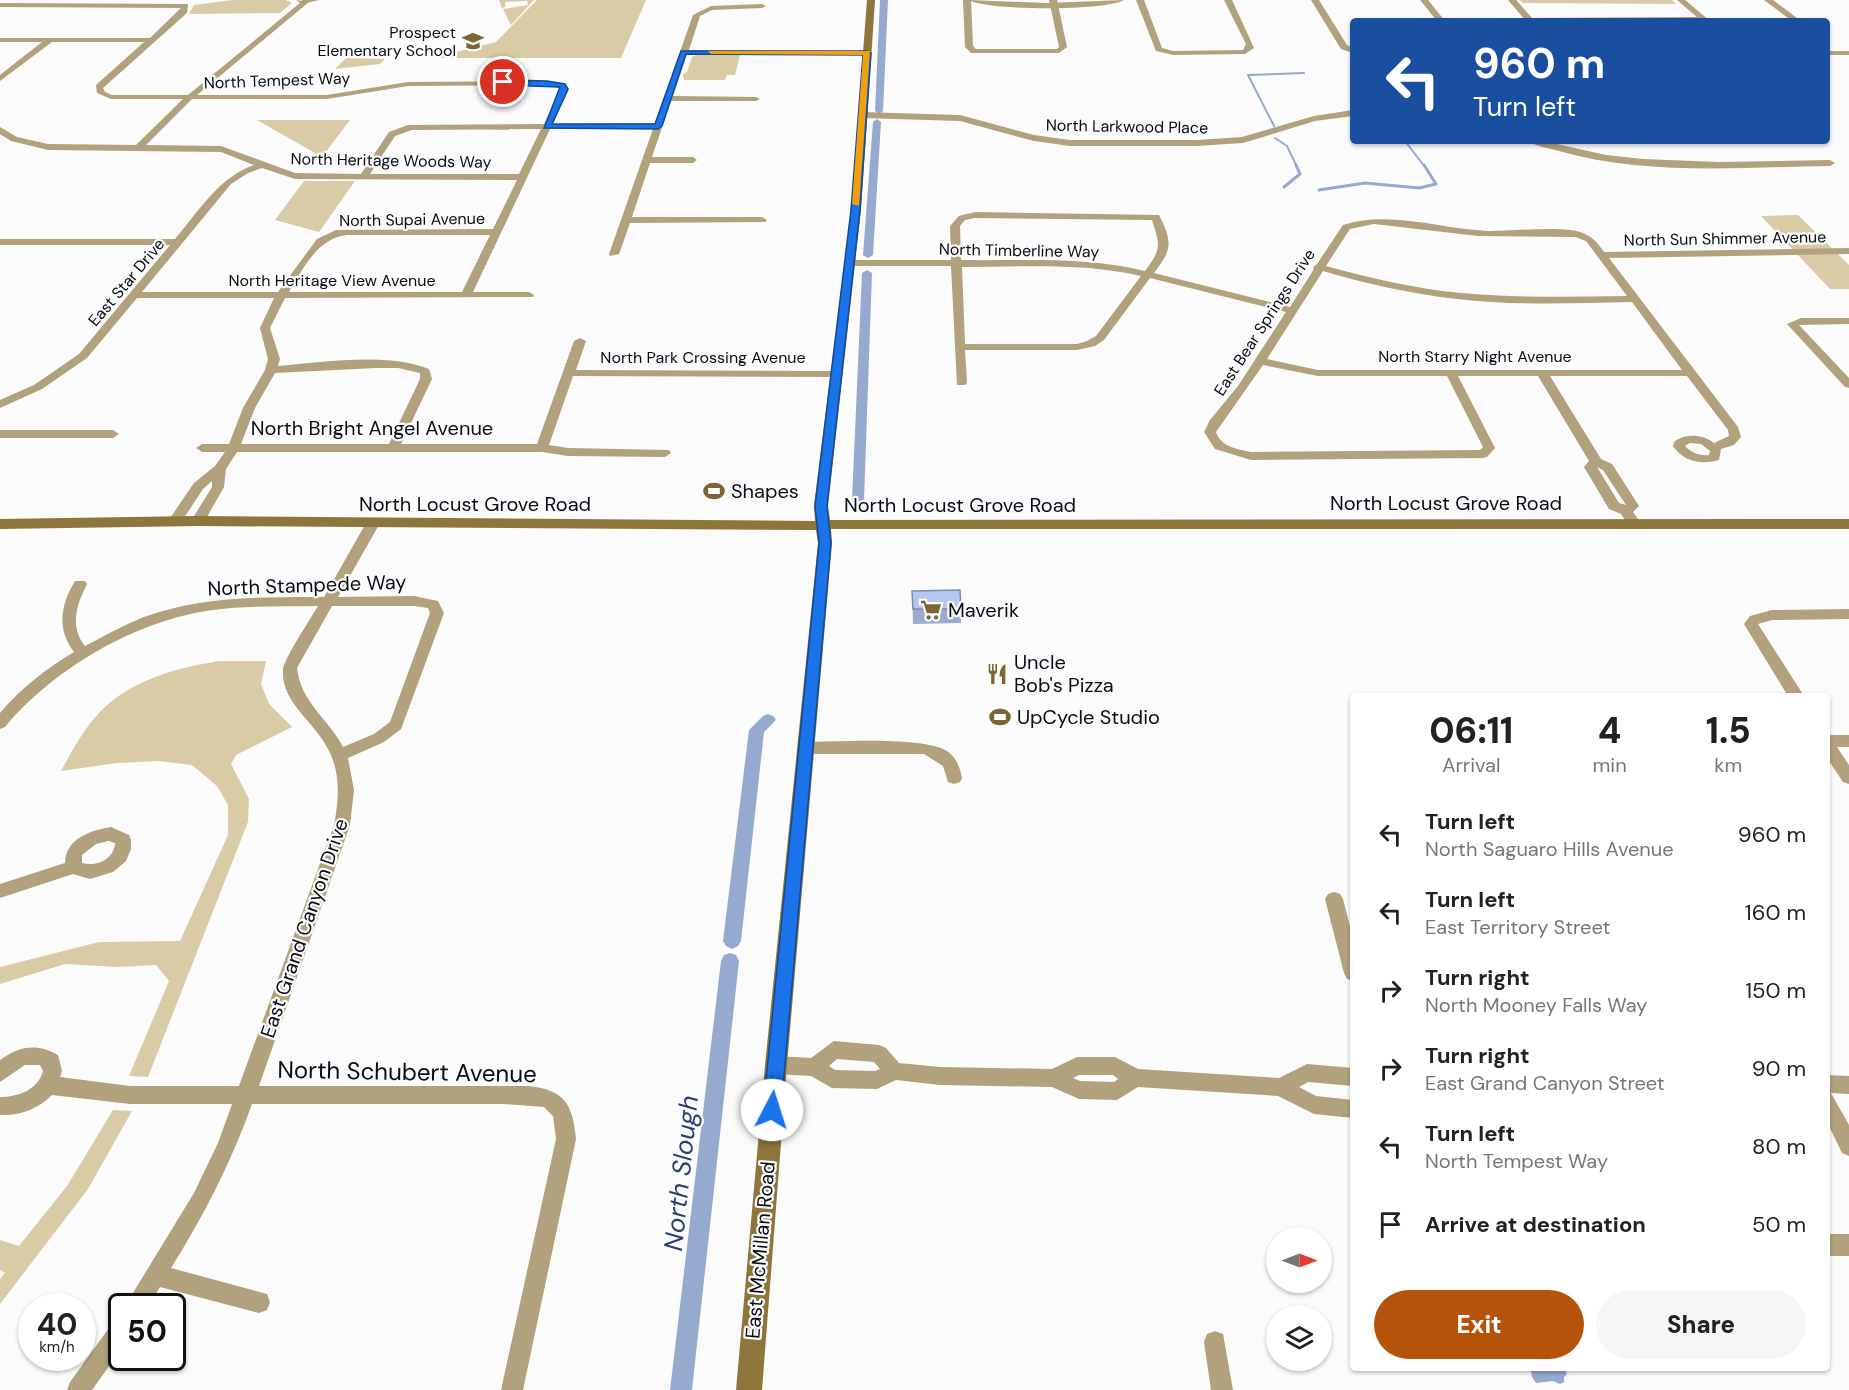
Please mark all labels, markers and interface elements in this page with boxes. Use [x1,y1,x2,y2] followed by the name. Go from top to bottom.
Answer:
[318,22,456,61] place label: Prospect Elementary School
[461,29,485,53] school or university icon: Prospect Elementary School
[1473,36,1605,91] text: 960 m
[1374,42,1452,120] icon: left
[477,56,528,107] pin
[486,65,519,98] icon: arrive
[203,67,351,94] street label: North Tempest Way
[1473,89,1576,124] text: Turn left
[1046,115,1208,138] street label: North Larkwood Place
[290,148,492,173] street label: North Heritage Woods Way
[339,208,485,231] street label: North Supai Avenue
[1624,226,1826,251] street label: North Sun Shimmer Avenue
[84,234,169,331] street label: East Star Drive
[939,239,1099,262] street label: North Timberline Way
[1209,245,1320,400] street label: East Bear Springs Drive
[228,270,436,291] street label: North Heritage View Avenue
[1378,346,1572,367] street label: North Starry Night Avenue
[600,347,806,368] street label: North Park Crossing Avenue
[251,415,493,441] street label: North Bright Angel Avenue
[731,478,799,504] place label: Shapes
[702,479,726,503] sports icon: Shapes
[1330,490,1562,516] street label: North Locust Grove Road
[359,491,591,517] street label: North Locust Grove Road
[844,492,1076,518] street label: North Locust Grove Road
[207,569,407,601] street label: North Stampede Way
[948,597,1019,623] place label: Maverik
[919,598,943,622] supermarket icon: Maverik
[1014,649,1114,698] place label: Uncle Bob's Pizza
[985,662,1009,686] restaurant icon: Uncle Bob's Pizza
[1017,704,1160,730] place label: UpCycle Studio
[988,705,1012,729] sports icon: UpCycle Studio
[1429,707,1513,754] text: 06:11
[1598,707,1621,754] text: 4
[1706,707,1751,754] text: 1.5
[1442,752,1500,778] text: Arrival
[1593,752,1627,778] text: min
[1714,752,1742,778] text: km
[1425,807,1515,836] text: Turn left
[254,815,354,1041] street label: East Grand Canyon Drive
[1374,818,1407,851] icon: left
[1738,820,1806,849] text: 960 m
[1425,836,1674,862] text: North Saguaro Hills Avenue
[1425,885,1515,914] text: Turn left
[1374,896,1407,929] icon: left
[1745,898,1806,927] text: 160 m
[1425,914,1610,940] text: East Territory Street
[1425,963,1530,992] text: Turn right
[1374,974,1407,1007] icon: right
[1745,976,1806,1005] text: 150 m
[1425,992,1647,1018] text: North Mooney Falls Way
[1425,1041,1530,1070] text: Turn right
[1374,1052,1407,1085] icon: right
[277,1054,537,1089] street label: North Schubert Avenue
[1752,1054,1806,1083] text: 90 m
[1425,1070,1665,1096] text: East Grand Canyon Street
[740,1078,804,1142] position arrow
[656,1094,706,1252] water label: North Slough
[1425,1119,1515,1148] text: Turn left
[1374,1130,1407,1163] icon: left
[1752,1132,1806,1161] text: 80 m
[1425,1148,1608,1174] text: North Tempest Way
[739,1160,781,1340] street label: East McMillan Road
[1374,1208,1407,1241] icon: arrive
[1425,1210,1646,1239] text: Arrive at destination
[1752,1210,1806,1239] text: 50 m
[1266,1227,1332,1293] north arrow
[1266,1227,1332,1371] map controls
[1374,1290,1584,1359] button: Exit
[1596,1290,1806,1359] button: Share
[108,1293,186,1371] speed limit sign: 50
[37,1305,77,1344] text: 40
[1266,1305,1332,1371] button: layers
[39,1337,75,1357] text: km/h

